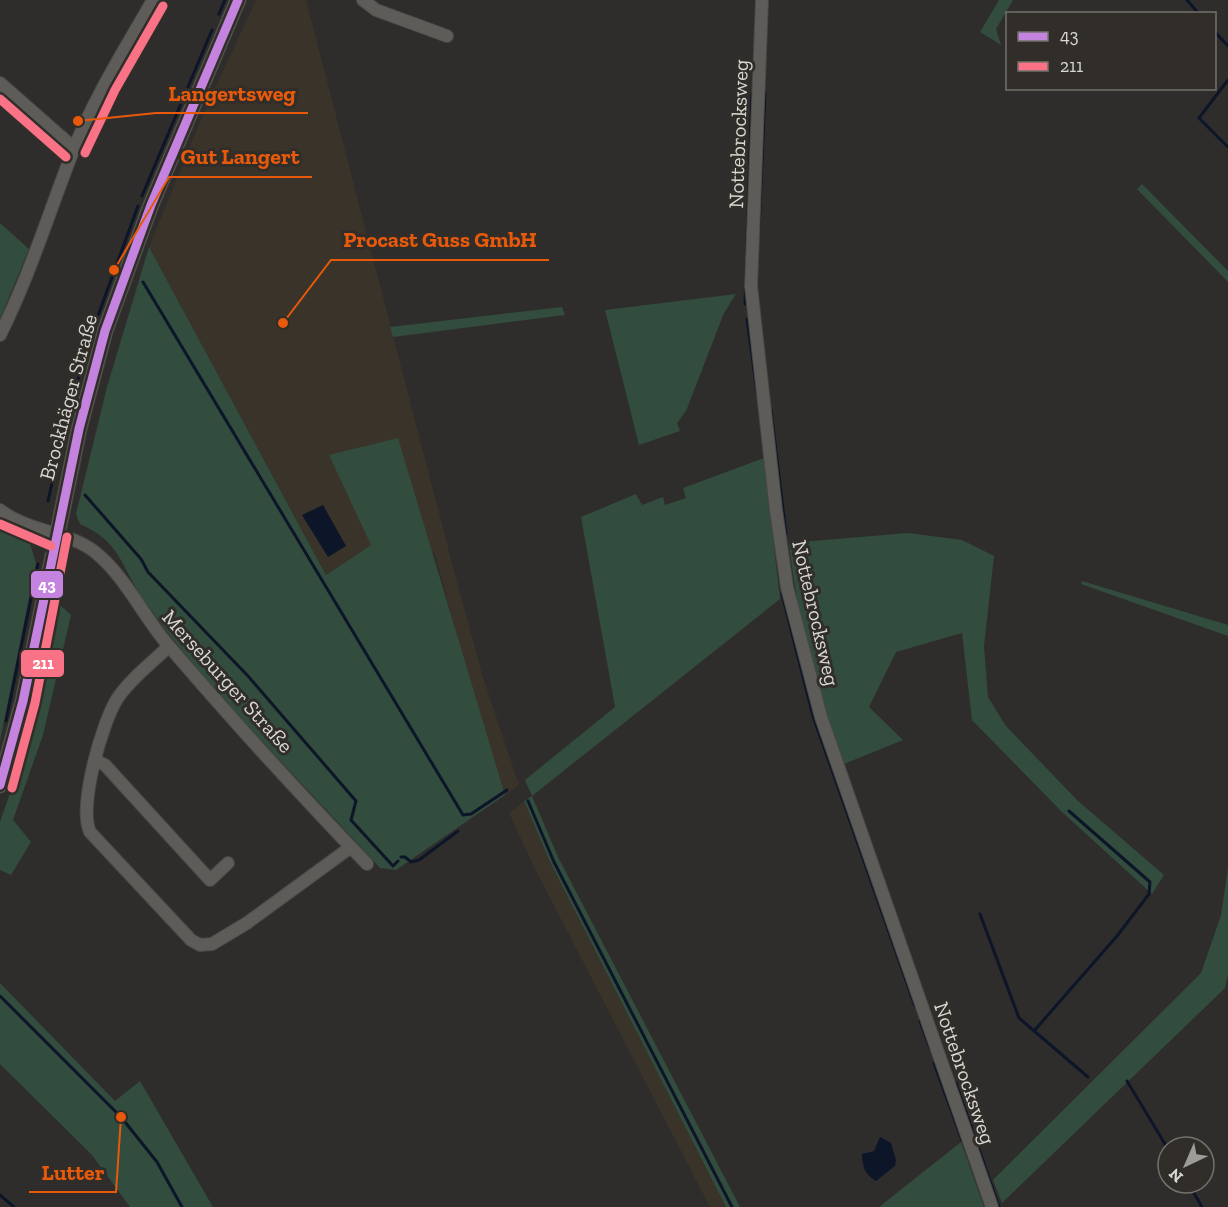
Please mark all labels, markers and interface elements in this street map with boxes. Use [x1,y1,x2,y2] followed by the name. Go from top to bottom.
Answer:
[1006,12,1216,90] legend
[1060,25,1079,47] text: 43
[1060,55,1083,77] text: 211
[723,59,753,209] street label: Nottebrocksweg
[156,73,308,113] callout: Langertsweg
[168,80,296,107] text: Langertsweg
[169,137,312,177] callout: Gut Langert
[181,143,300,170] text: Gut Langert
[331,220,549,260] callout: Procast Guss GmbH
[343,226,537,253] text: Procast Guss GmbH
[34,311,102,483] street label: Brockhäger Straße
[787,538,845,689] street label: Nottebrocksweg
[30,570,64,599] line badge: 43
[38,576,56,595] text: 43
[157,604,299,758] street label: Merseburger Straße
[20,649,65,678] line badge: 211
[32,654,54,673] text: 211
[929,998,1001,1148] street label: Nottebrocksweg
[1156,1135,1216,1195] north arrow
[29,1152,116,1192] callout: Lutter
[42,1159,105,1186] text: Lutter
[1165,1164,1187,1186] text: N

